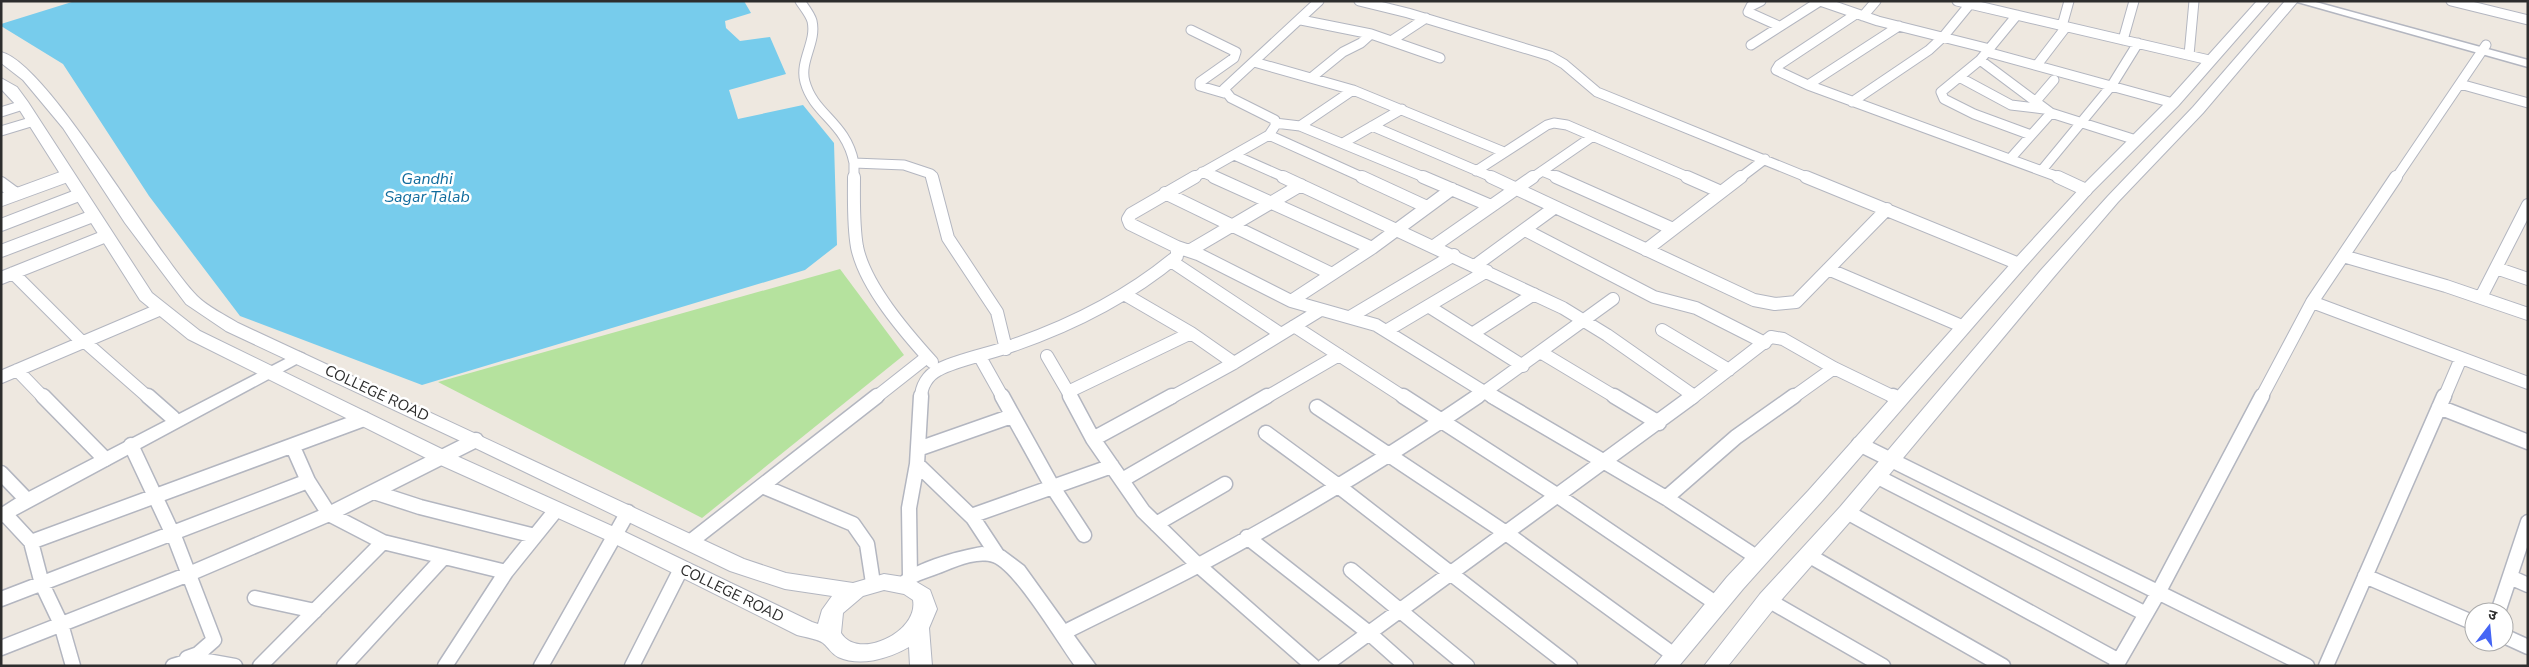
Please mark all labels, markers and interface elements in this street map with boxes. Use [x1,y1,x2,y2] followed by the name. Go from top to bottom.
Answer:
[384,168,470,208] water label: Gandhi Sagar Talab
[322,360,432,426] street label: COLLEGE ROAD
[677,559,787,627] street label: COLLEGE ROAD
[2464,602,2514,652] north arrow
[2486,605,2500,625] text: उ

